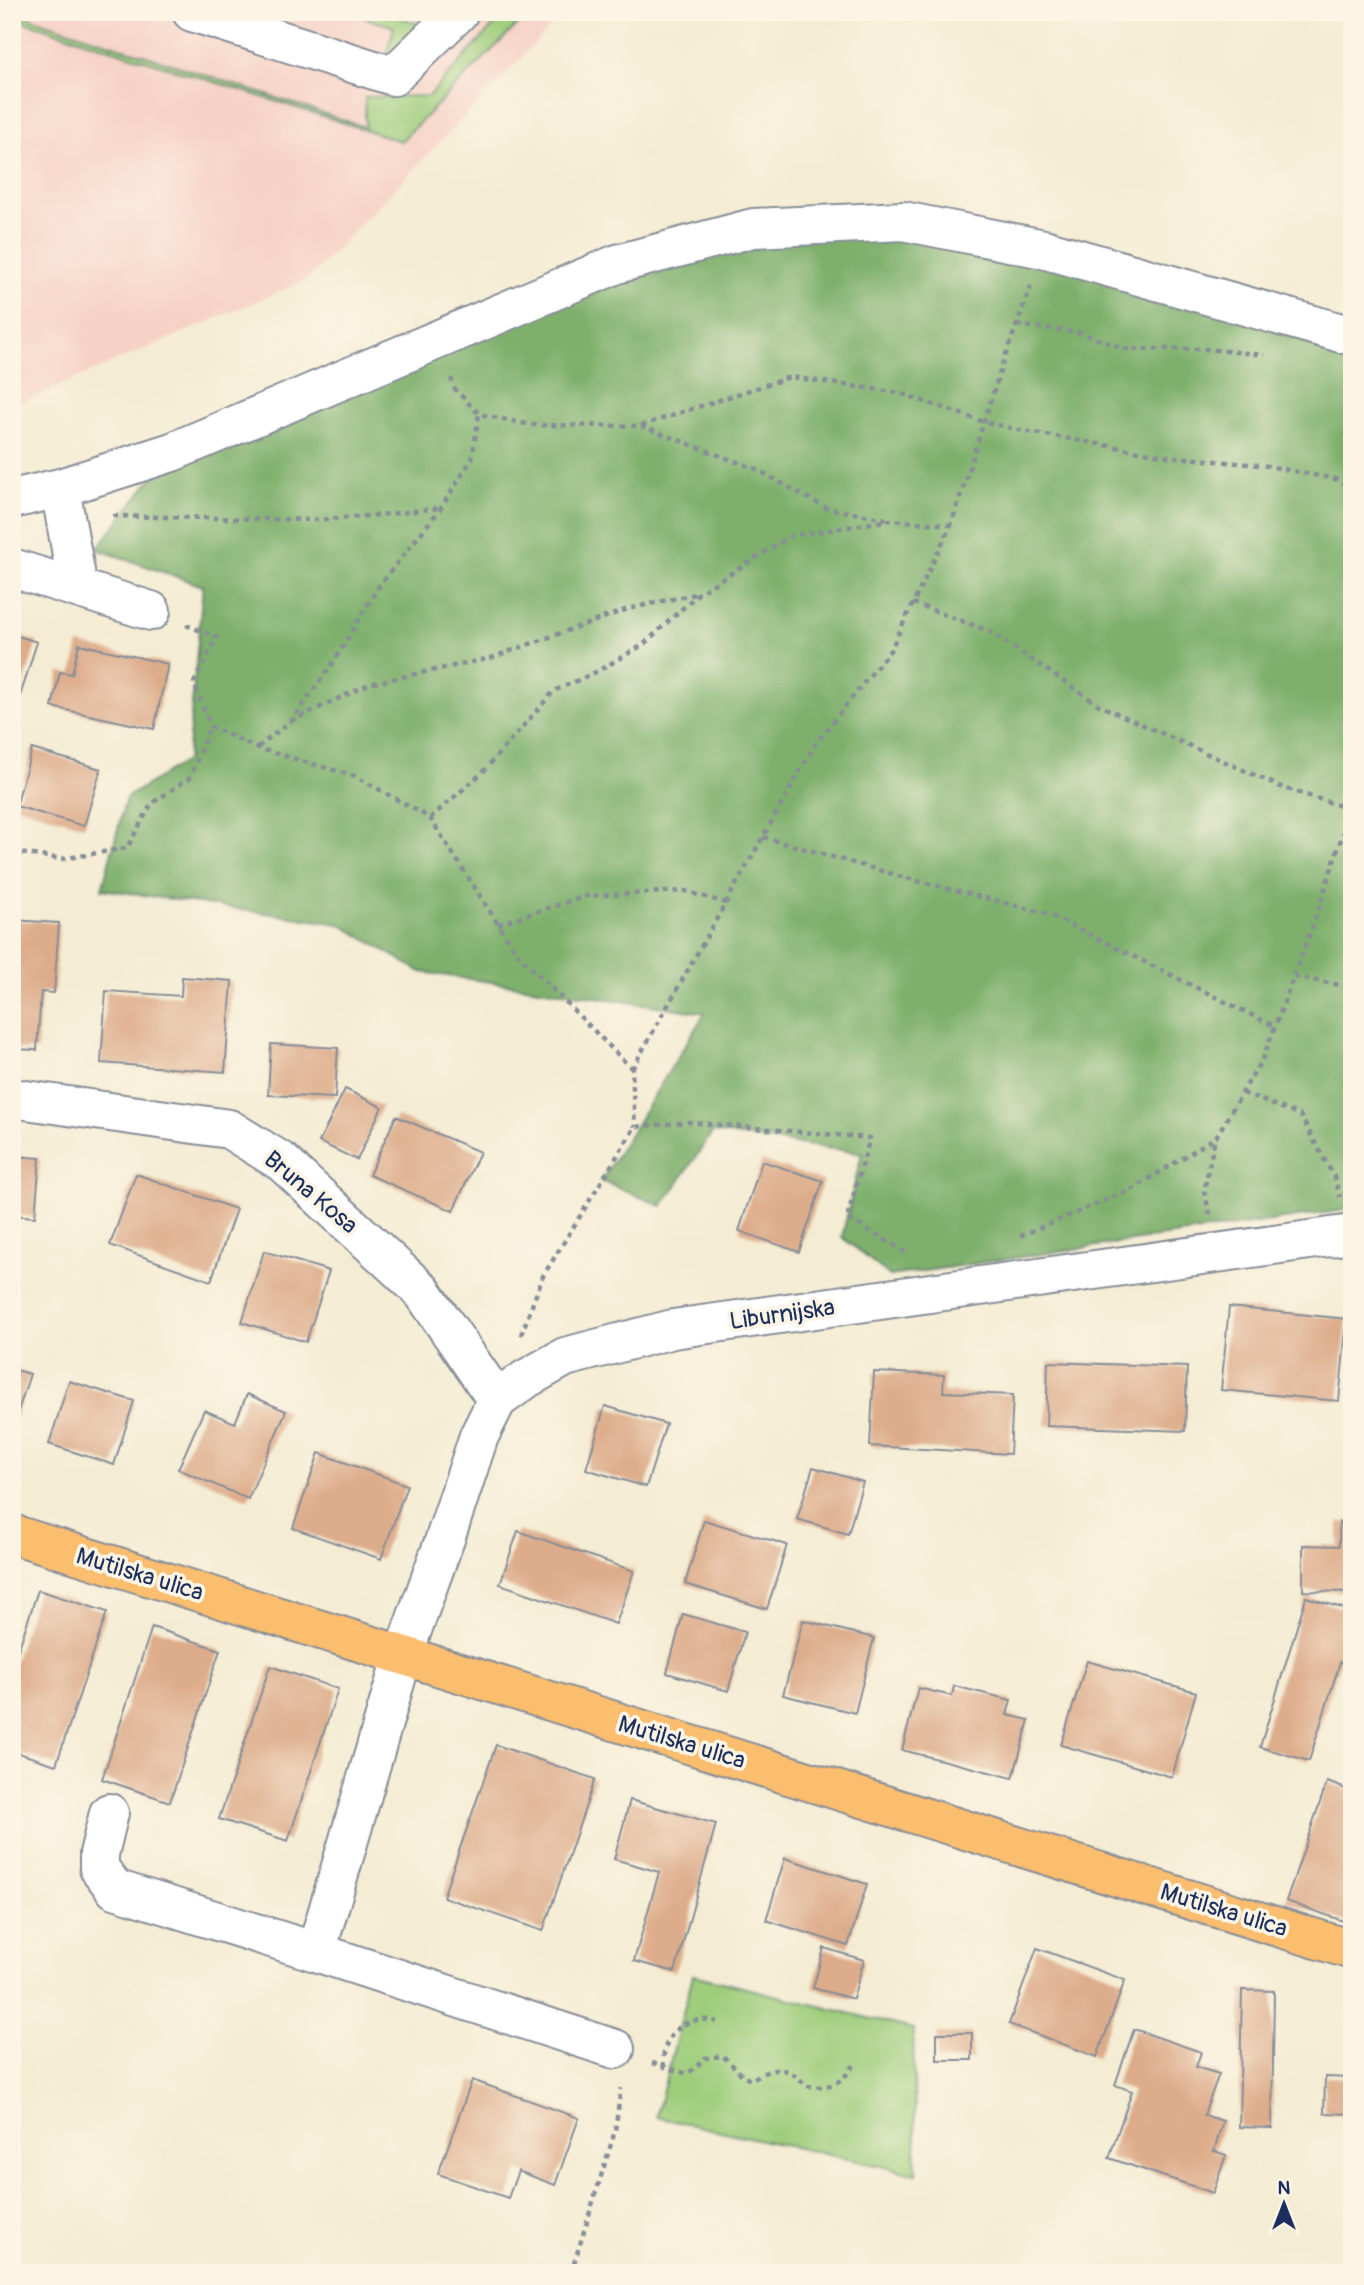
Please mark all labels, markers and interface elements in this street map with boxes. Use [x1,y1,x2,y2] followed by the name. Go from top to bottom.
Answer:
[258,1145,363,1240] street label: Bruna Kosa
[728,1293,837,1336] street label: Liburnijska
[73,1541,207,1608] street label: Mutilska ulica
[615,1709,749,1776] street label: Mutilska ulica
[1157,1877,1291,1944] street label: Mutilska ulica
[1248,2170,1318,2240] north arrow
[1278,2176,1291,2200] text: N

